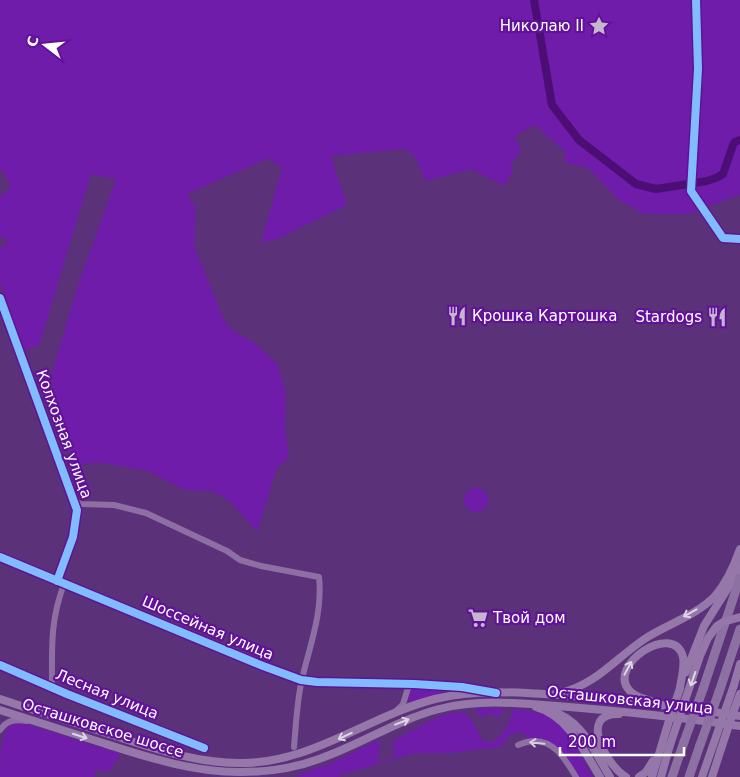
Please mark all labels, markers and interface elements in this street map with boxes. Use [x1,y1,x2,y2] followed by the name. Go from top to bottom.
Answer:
[588,15,610,37] place icon: Николаю II
[500,17,584,35] place label: Николаю II
[20,20,70,70] north arrow
[23,34,42,49] text: С
[446,305,468,327] restaurant icon: Крошка Картошка
[706,306,728,328] restaurant icon: Stardogs
[472,307,617,325] place label: Крошка Картошка
[635,308,702,326] place label: Stardogs
[32,367,96,501] street label: Колхозная улица
[140,592,276,664] street label: Шоссейная улица
[467,607,489,629] supermarket icon: Твой дом
[683,608,698,618] one-way arrow
[492,609,566,627] place label: Твой дом
[623,661,633,676] one-way arrow
[53,665,161,723] street label: Лесная улица
[688,670,697,686] one-way arrow
[546,682,714,718] street label: Осташковская улица
[20,695,186,761] street label: Осташковское шоссе
[394,717,409,726] one-way arrow
[560,724,684,756] scale bar
[71,731,87,741] one-way arrow
[338,732,353,742] one-way arrow
[568,733,616,751] text: 200 m
[530,738,546,748] one-way arrow

